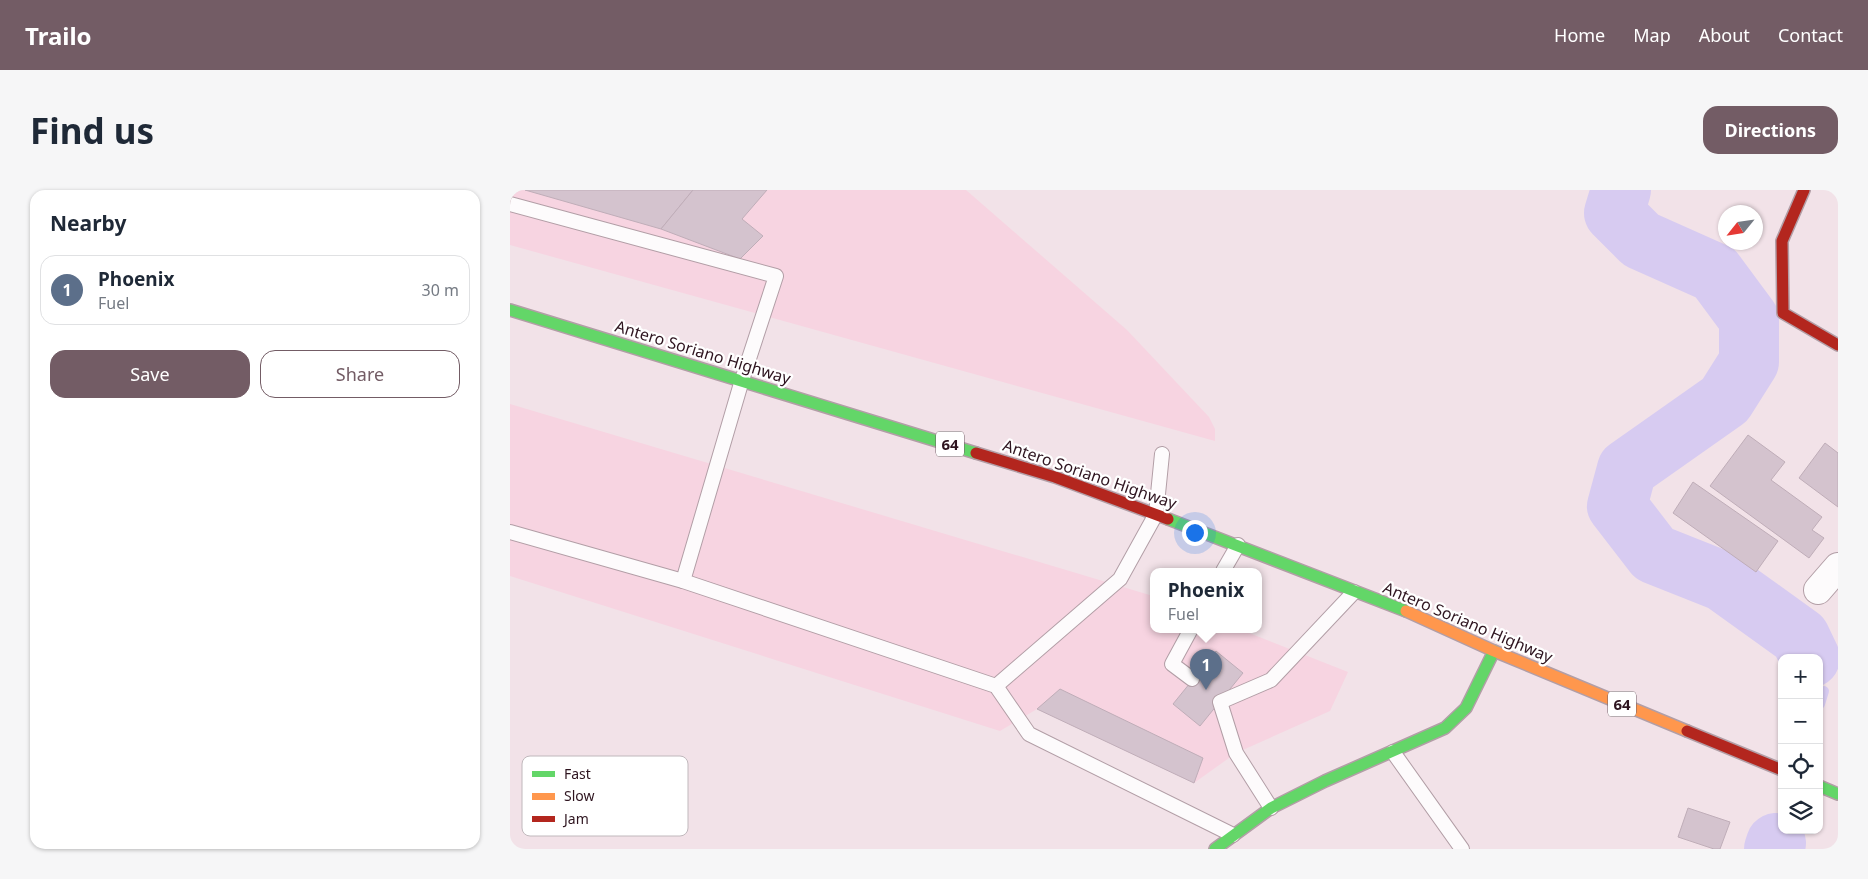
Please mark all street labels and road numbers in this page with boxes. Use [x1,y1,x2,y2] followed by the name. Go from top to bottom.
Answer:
[613,315,794,389] street label: Antero Soriano Highway
[936,432,964,456] road number: 64
[1000,434,1181,514] street label: Antero Soriano Highway
[1380,576,1557,668] street label: Antero Soriano Highway
[1608,692,1636,716] road number: 64

